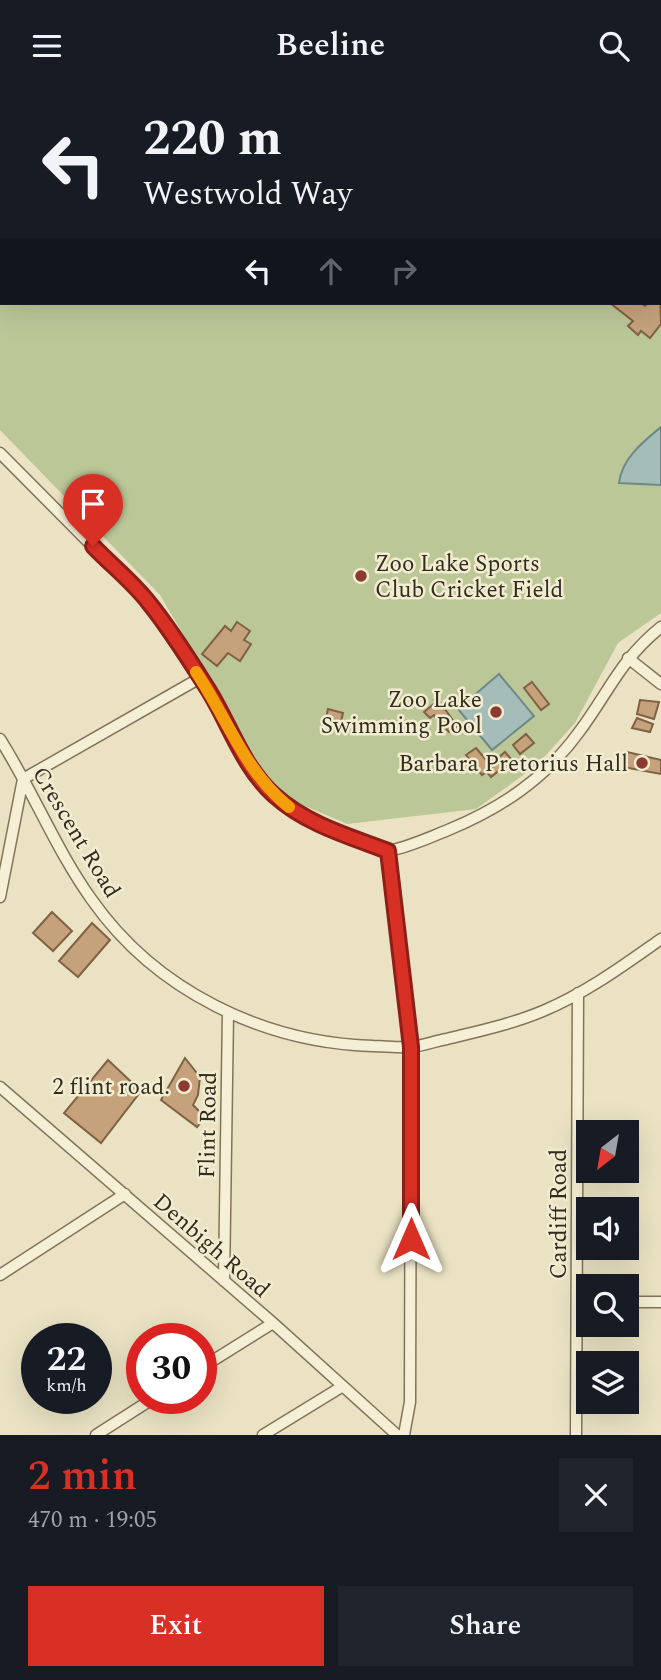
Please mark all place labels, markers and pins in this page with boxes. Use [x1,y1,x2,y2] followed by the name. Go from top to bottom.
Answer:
[63,474,123,546] pin
[375,547,563,608] place label: Zoo Lake Sports Club Cricket Field
[353,568,369,584] marker: Zoo Lake Sports Club Cricket Field
[321,683,482,744] place label: Zoo Lake Swimming Pool
[488,704,504,720] marker: Zoo Lake Swimming Pool
[398,747,628,782] place label: Barbara Pretorius Hall
[634,755,650,771] marker: Barbara Pretorius Hall
[52,1070,170,1105] place label: 2 flint road.
[176,1078,192,1094] marker: 2 flint road.

